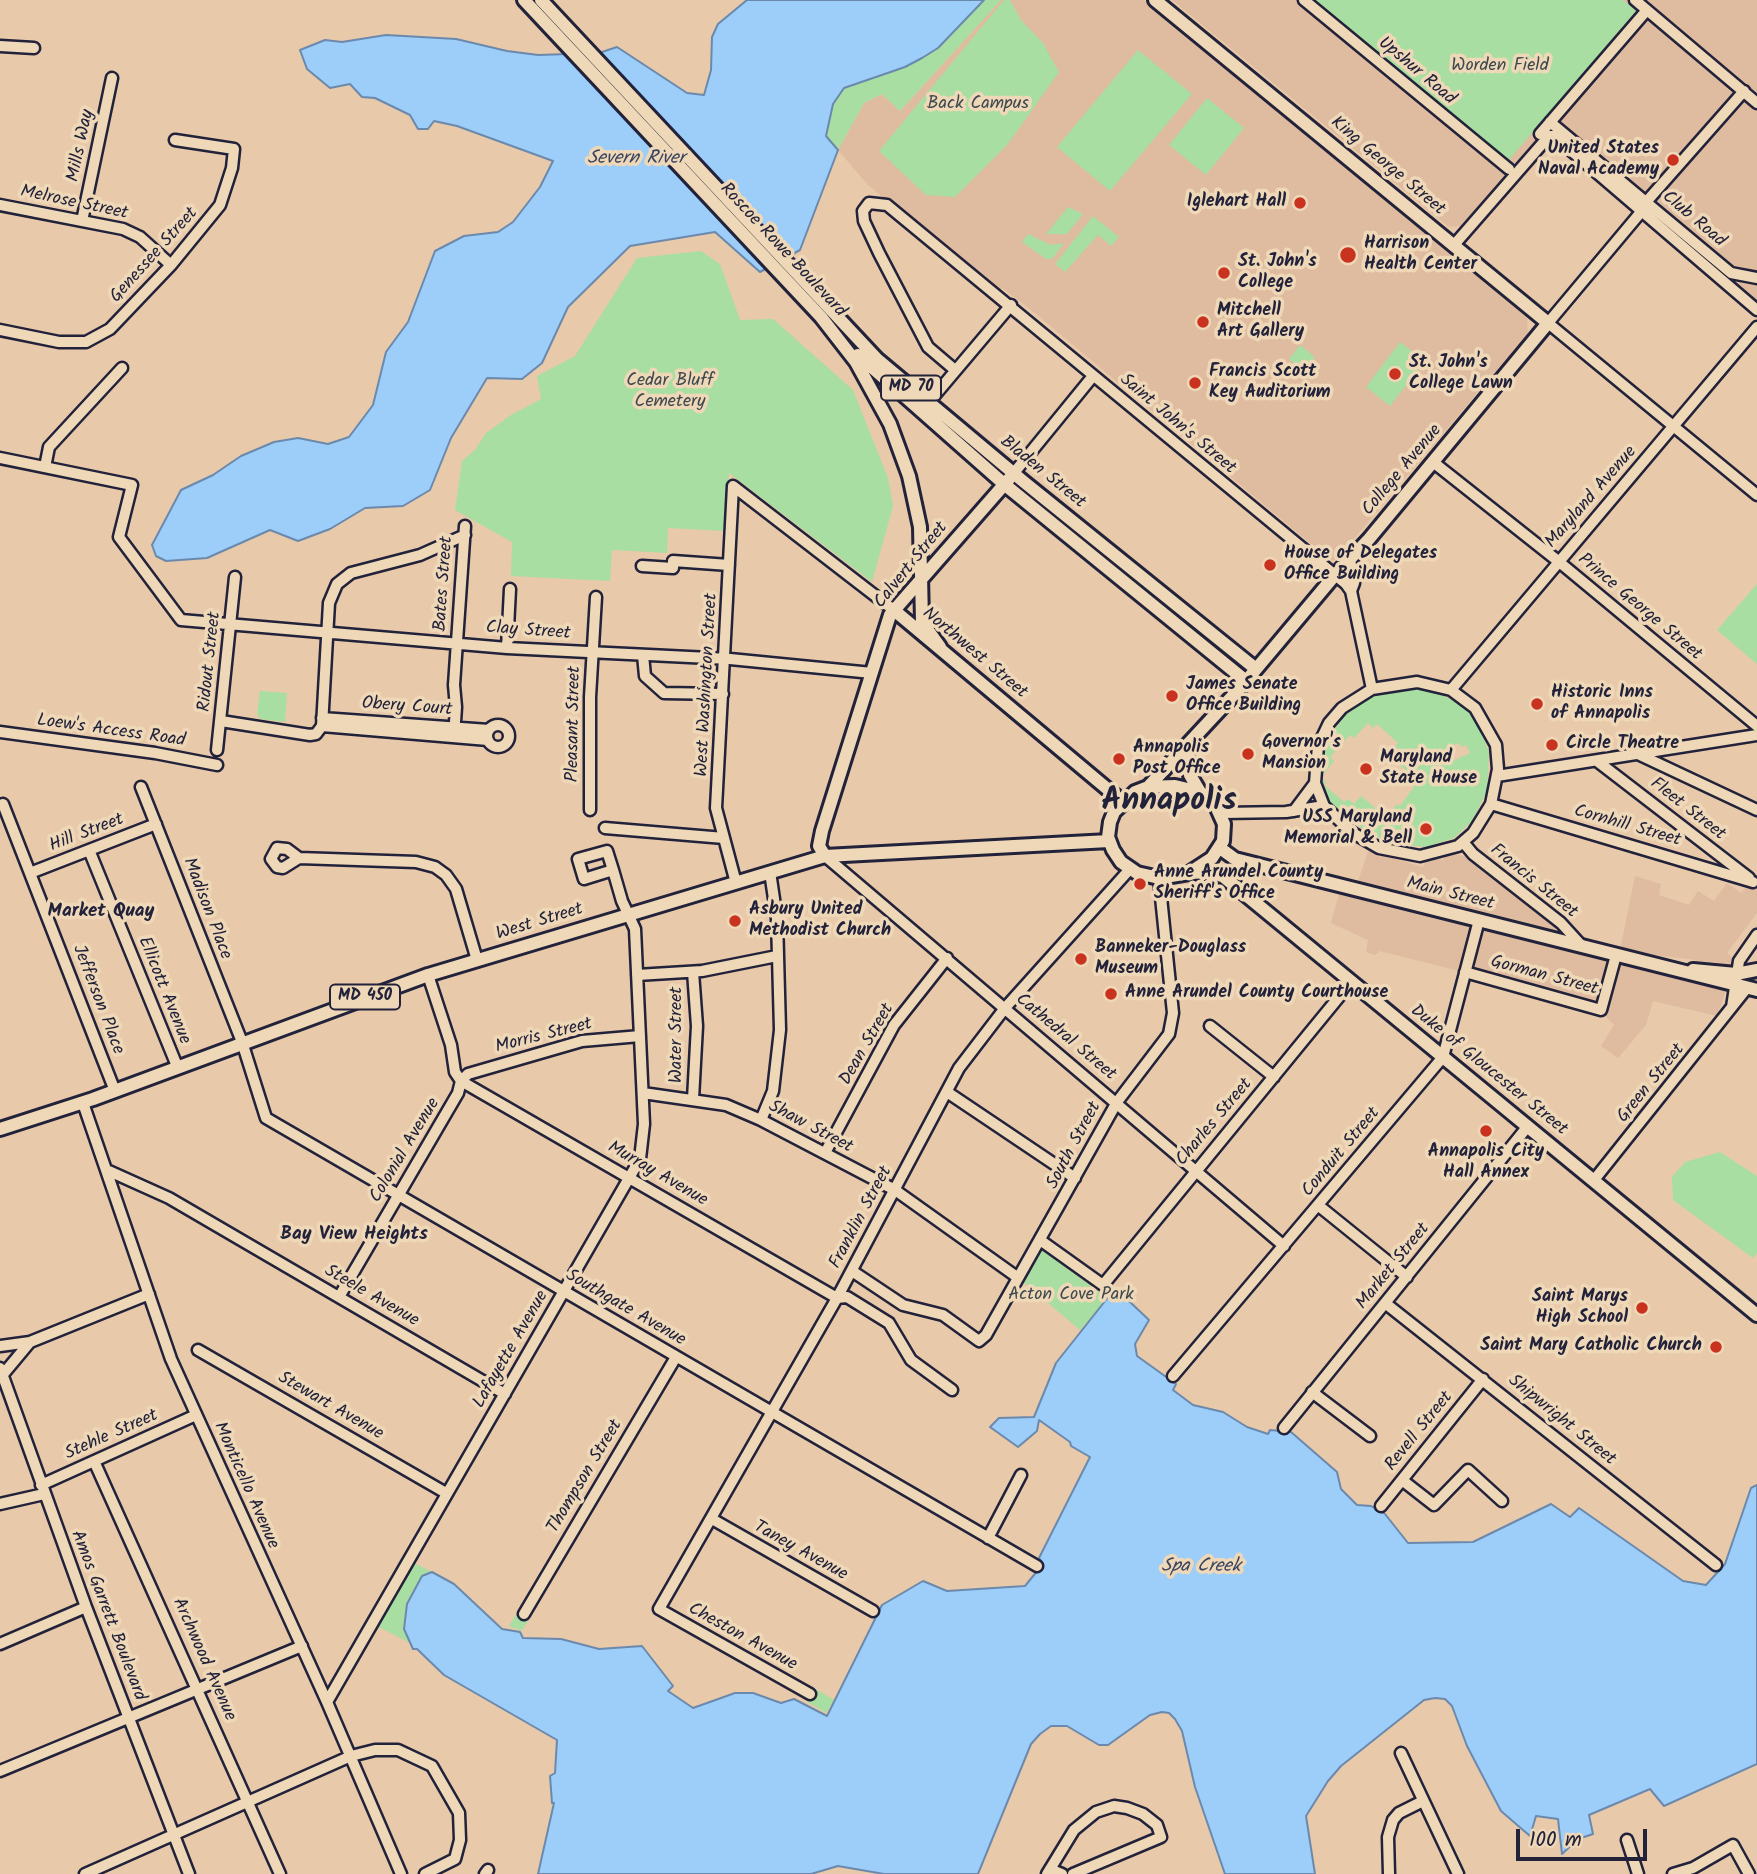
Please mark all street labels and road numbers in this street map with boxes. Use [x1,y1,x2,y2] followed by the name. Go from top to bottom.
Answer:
[1373,33,1459,111] street label: Upshur Road
[64,108,100,184] street label: Mills Way
[1325,113,1449,221] street label: King George Street
[714,179,850,323] street label: Roscoe Rowe Boulevard
[18,182,130,226] street label: Melrose Street
[1657,187,1729,253] street label: Club Road
[106,204,204,308] street label: Genessee Street
[1115,370,1239,480] street label: Saint John's Street
[881,376,941,400] road number: MD 70
[1359,421,1447,521] street label: College Avenue
[995,432,1089,514] street label: Bladen Street
[1542,442,1642,554] street label: Maryland Avenue
[871,518,953,614] street label: Calvert Street
[431,536,459,632] street label: Bates Street
[1572,550,1706,666] street label: Prince George Street
[692,593,724,777] street label: West Washington Street
[917,604,1031,704] street label: Northwest Street
[195,611,227,713] street label: Ridout Street
[485,618,571,646] street label: Clay Street
[563,666,587,782] street label: Pleasant Street
[361,694,453,722] street label: Obery Court
[36,711,186,753] street label: Loew's Access Road
[1645,774,1729,846] street label: Fleet Street
[1571,801,1683,853] street label: Cornhill Street
[47,810,127,858] street label: Hill Street
[1485,840,1581,924] street label: Francis Street
[177,855,235,963] street label: Madison Place
[1404,874,1496,916] street label: Main Street
[494,900,586,946] street label: West Street
[132,934,194,1048] street label: Ellicott Avenue
[66,942,128,1058] street label: Jefferson Place
[1488,952,1600,1002] street label: Gorman Street
[330,984,400,1009] road number: MD 450
[667,987,689,1083] street label: Water Street
[1010,990,1120,1086] street label: Cathedral Street
[836,1000,900,1090] street label: Dean Street
[1405,1001,1571,1141] street label: Duke of Gloucester Street
[493,1015,595,1059] street label: Morris Street
[1614,1040,1690,1128] street label: Green Street
[1172,1075,1258,1171] street label: Charles Street
[366,1095,446,1207] street label: Colonial Avenue
[764,1097,856,1159] street label: Shaw Street
[1043,1099,1107,1193] street label: South Street
[1298,1104,1386,1202] street label: Conduit Street
[603,1138,711,1212] street label: Murray Avenue
[826,1163,898,1273] street label: Franklin Street
[1353,1219,1435,1315] street label: Market Street
[320,1261,422,1333] street label: Steele Avenue
[561,1266,689,1352] street label: Southgate Avenue
[470,1287,554,1413] street label: Lafayette Avenue
[273,1368,387,1446] street label: Stewart Avenue
[1503,1371,1619,1471] street label: Shipwright Street
[1381,1388,1459,1476] street label: Revell Street
[62,1406,162,1466] street label: Stehle Street
[544,1416,628,1538] street label: Thompson Street
[207,1419,283,1553] street label: Monticello Avenue
[749,1517,851,1587] street label: Taney Avenue
[65,1528,149,1704] street label: Amos Garrett Boulevard
[166,1595,240,1725] street label: Archwood Avenue
[684,1599,800,1677] street label: Cheston Avenue

